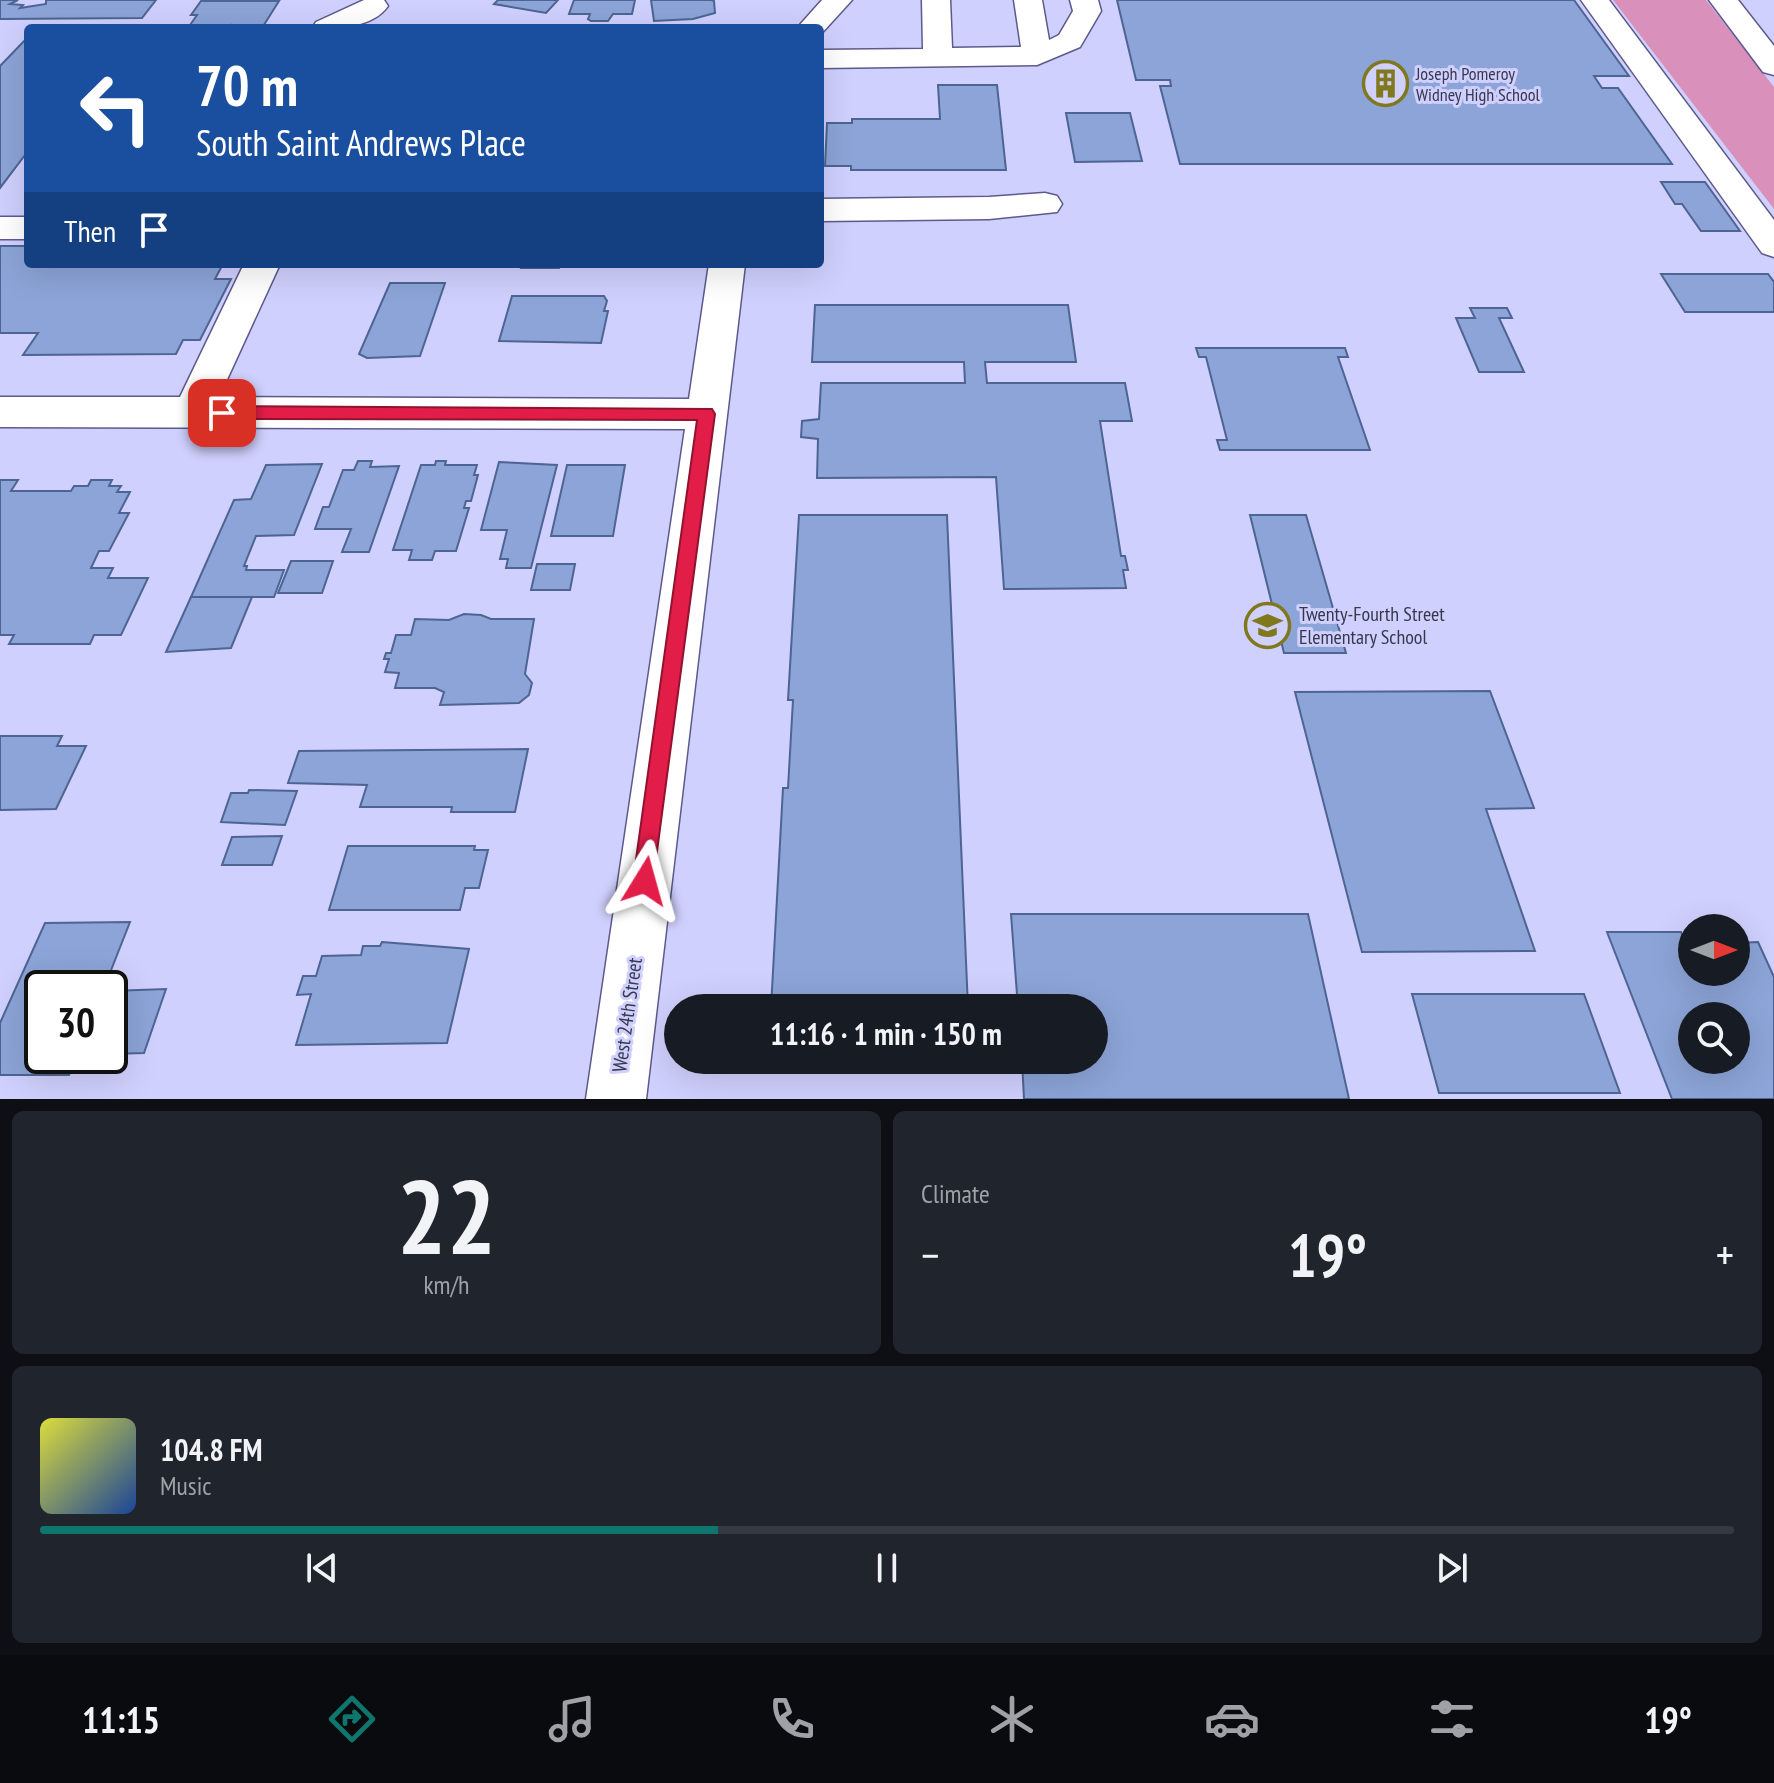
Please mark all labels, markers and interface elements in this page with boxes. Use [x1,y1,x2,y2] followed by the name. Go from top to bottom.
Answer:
[196,49,298,121] text: 70 m
[64,56,168,160] icon: left
[1361,59,1409,107] building icon: Joseph Pomeroy Widney High School
[1415,62,1541,106] place label: Joseph Pomeroy Widney High School
[196,119,526,166] text: South Saint Andrews Place
[132,208,176,252] icon: arrive
[64,211,116,250] text: Then
[188,379,256,447] pin
[200,391,244,435] icon: arrive
[1244,601,1292,649] school or university icon: Twenty-Fourth Street Elementary School
[1299,601,1445,650] place label: Twenty-Fourth Street Elementary School
[603,839,687,923] position arrow
[1678,914,1750,986] north arrow
[1678,914,1750,1074] map controls
[606,956,648,1074] street label: West 24th Street
[24,970,128,1074] speed limit sign: 30
[1678,1002,1750,1074] button: search
[770,1014,1002,1053] text: 11:16 · 1 min · 150 m
[397,1148,496,1283] text: 22
[921,1177,990,1210] text: Climate
[1288,1216,1367,1294] text: 19°
[921,1226,939,1283] text: −
[1716,1226,1734,1283] text: +
[423,1268,470,1301] text: km/h
[160,1430,262,1469] text: 104.8 FM
[160,1469,212,1502] text: Music
[300,1546,344,1590] icon: previous
[865,1546,909,1590] icon: pause
[1430,1546,1474,1590] icon: next
[324,1691,380,1747] icon: directions
[544,1691,600,1747] icon: music
[764,1691,820,1747] icon: phone
[984,1691,1040,1747] icon: climate
[1204,1691,1260,1747] icon: car
[1424,1691,1480,1747] icon: filters
[82,1696,160,1743] text: 11:15
[1644,1696,1692,1743] text: 19°

